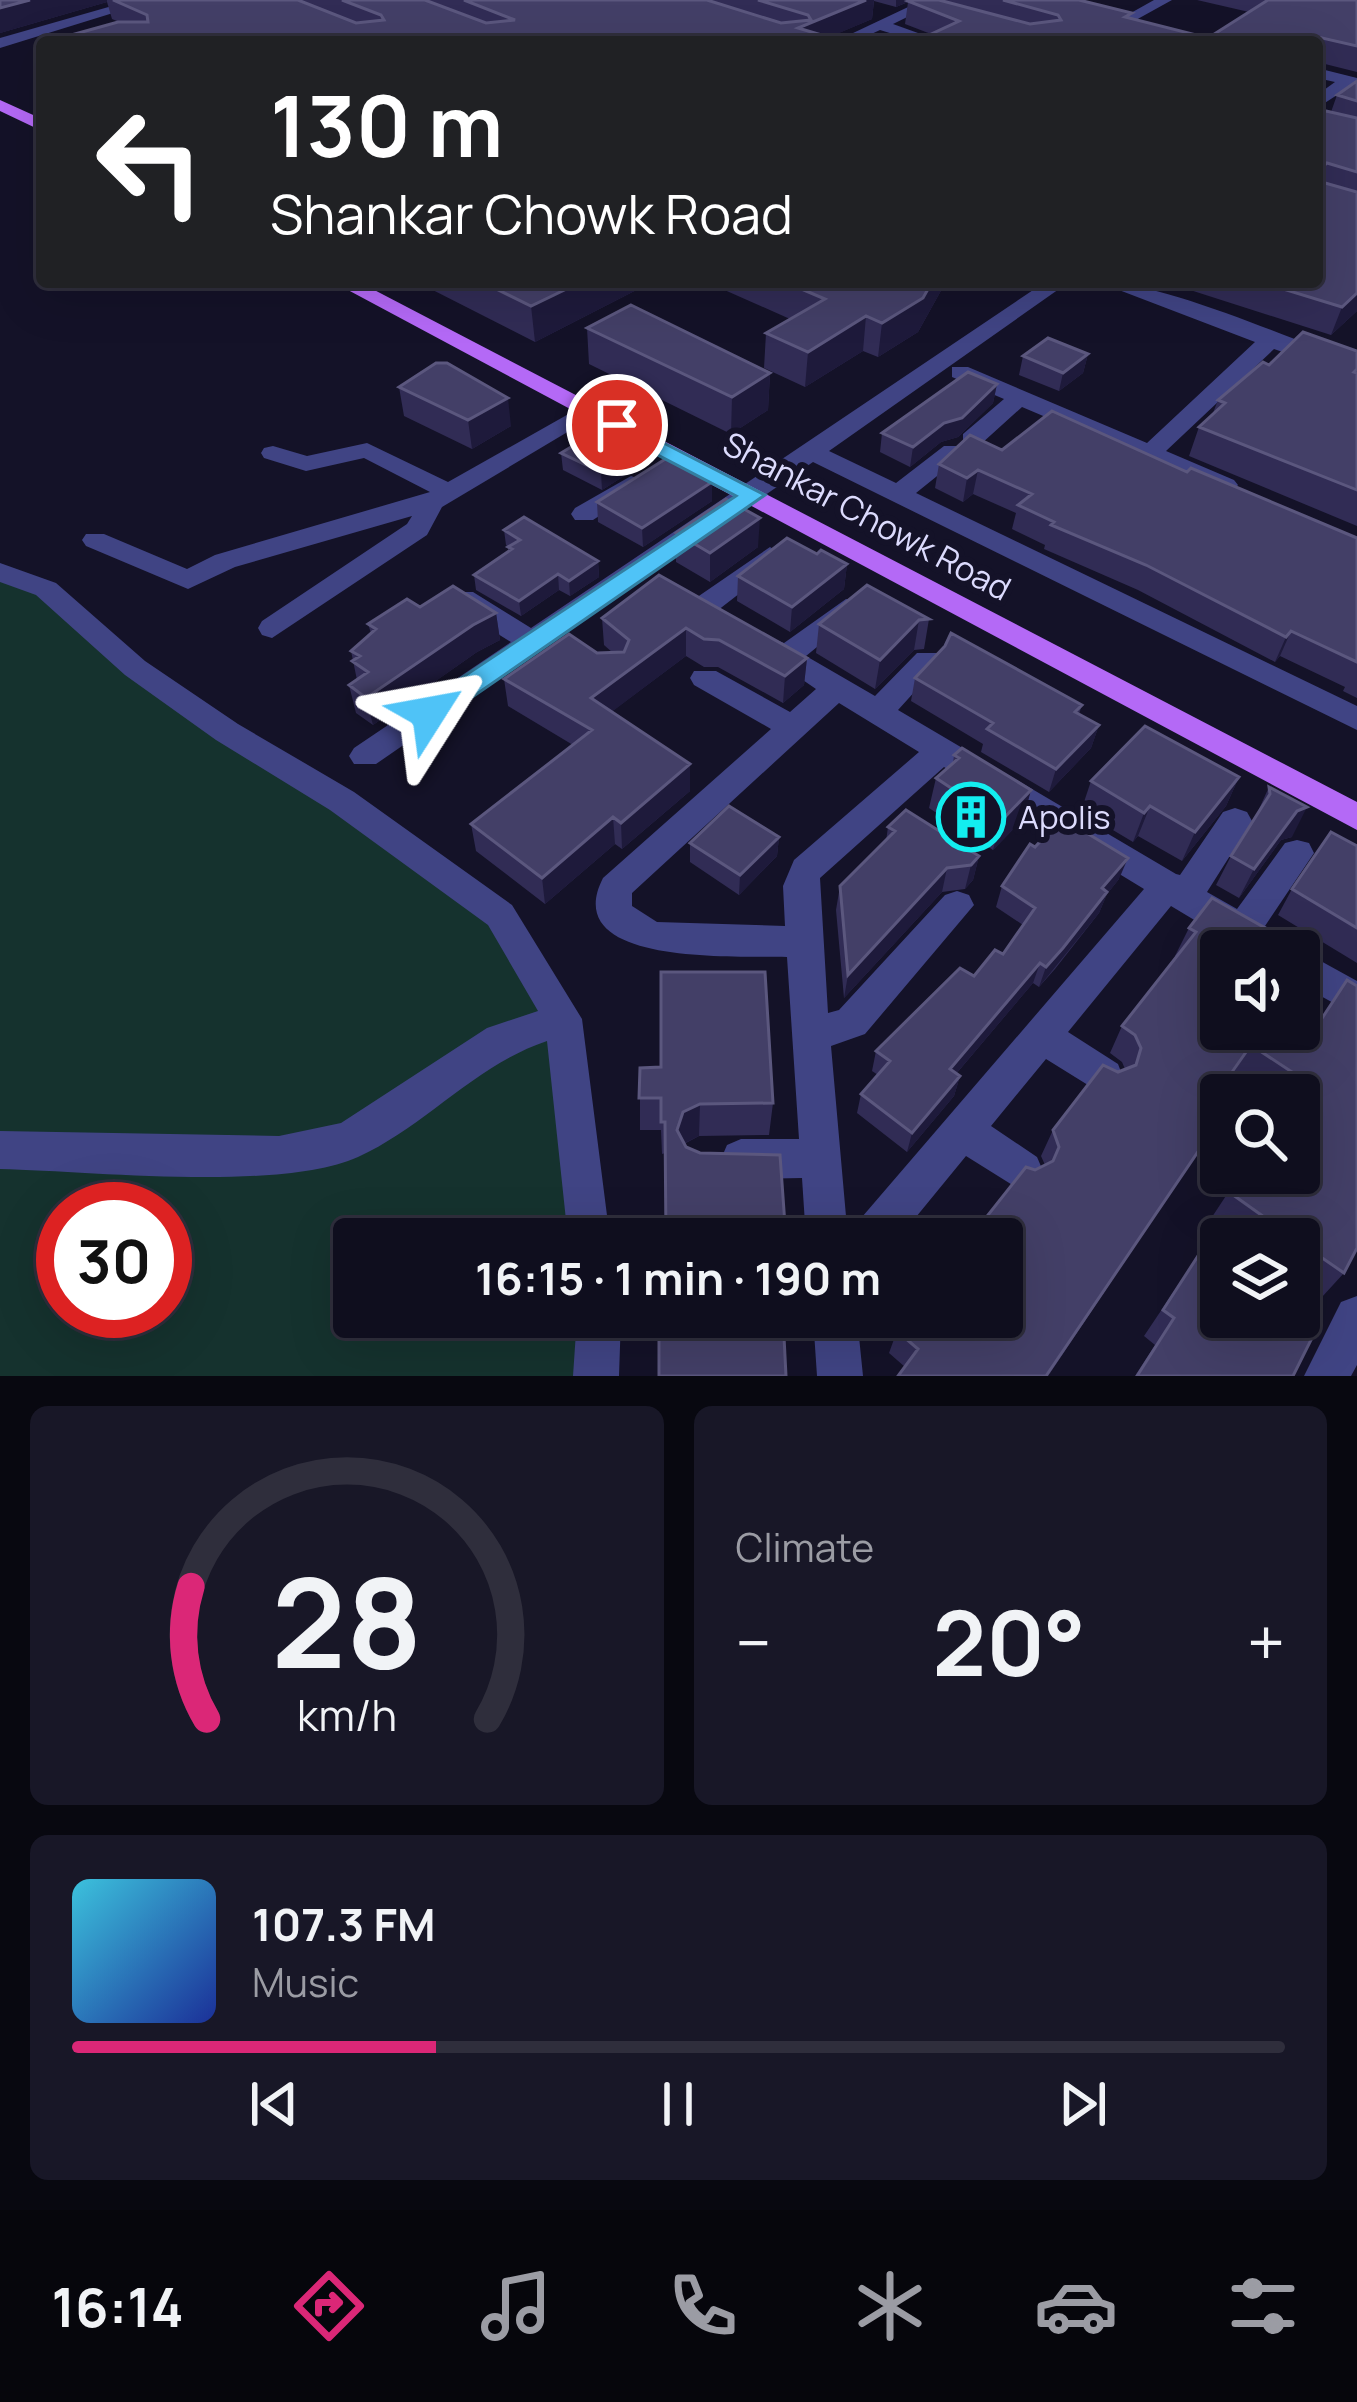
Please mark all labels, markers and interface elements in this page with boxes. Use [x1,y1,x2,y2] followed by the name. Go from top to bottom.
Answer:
[270,67,503,182] text: 130 m
[72,84,228,240] icon: left
[270,176,793,250] text: Shankar Chowk Road
[566,374,668,476] pin
[584,392,650,458] icon: arrive
[716,421,1019,610] street label: Shankar Chowk Road
[366,650,492,776] position arrow
[936,782,1006,852] building icon: Apolis
[1018,794,1111,839] place label: Apolis
[1200,930,1320,1338] map controls
[1200,930,1320,1050] button: sound
[1200,1074,1320,1194] button: search
[36,1182,192,1338] speed limit sign: 30
[1200,1218,1320,1338] button: layers
[475,1247,881,1309] text: 16:15 · 1 min · 190 m
[736,1520,874,1574] text: Climate
[271,1535,422,1705] text: 28
[932,1580,1086,1703] text: 20°
[736,1597,771,1687] text: −
[1247,1597,1285,1687] text: +
[297,1684,397,1743] text: km/h
[252,1893,435,1955] text: 107.3 FM
[252,1955,359,2009] text: Music
[241,2071,307,2137] icon: previous
[645,2071,711,2137] icon: pause
[1050,2071,1116,2137] icon: next
[287,2264,371,2348] icon: directions
[474,2264,558,2348] icon: music
[661,2264,745,2348] icon: phone
[848,2264,932,2348] icon: climate
[1034,2264,1118,2348] icon: car
[1221,2264,1305,2348] icon: filters
[51,2269,184,2343] text: 16:14

